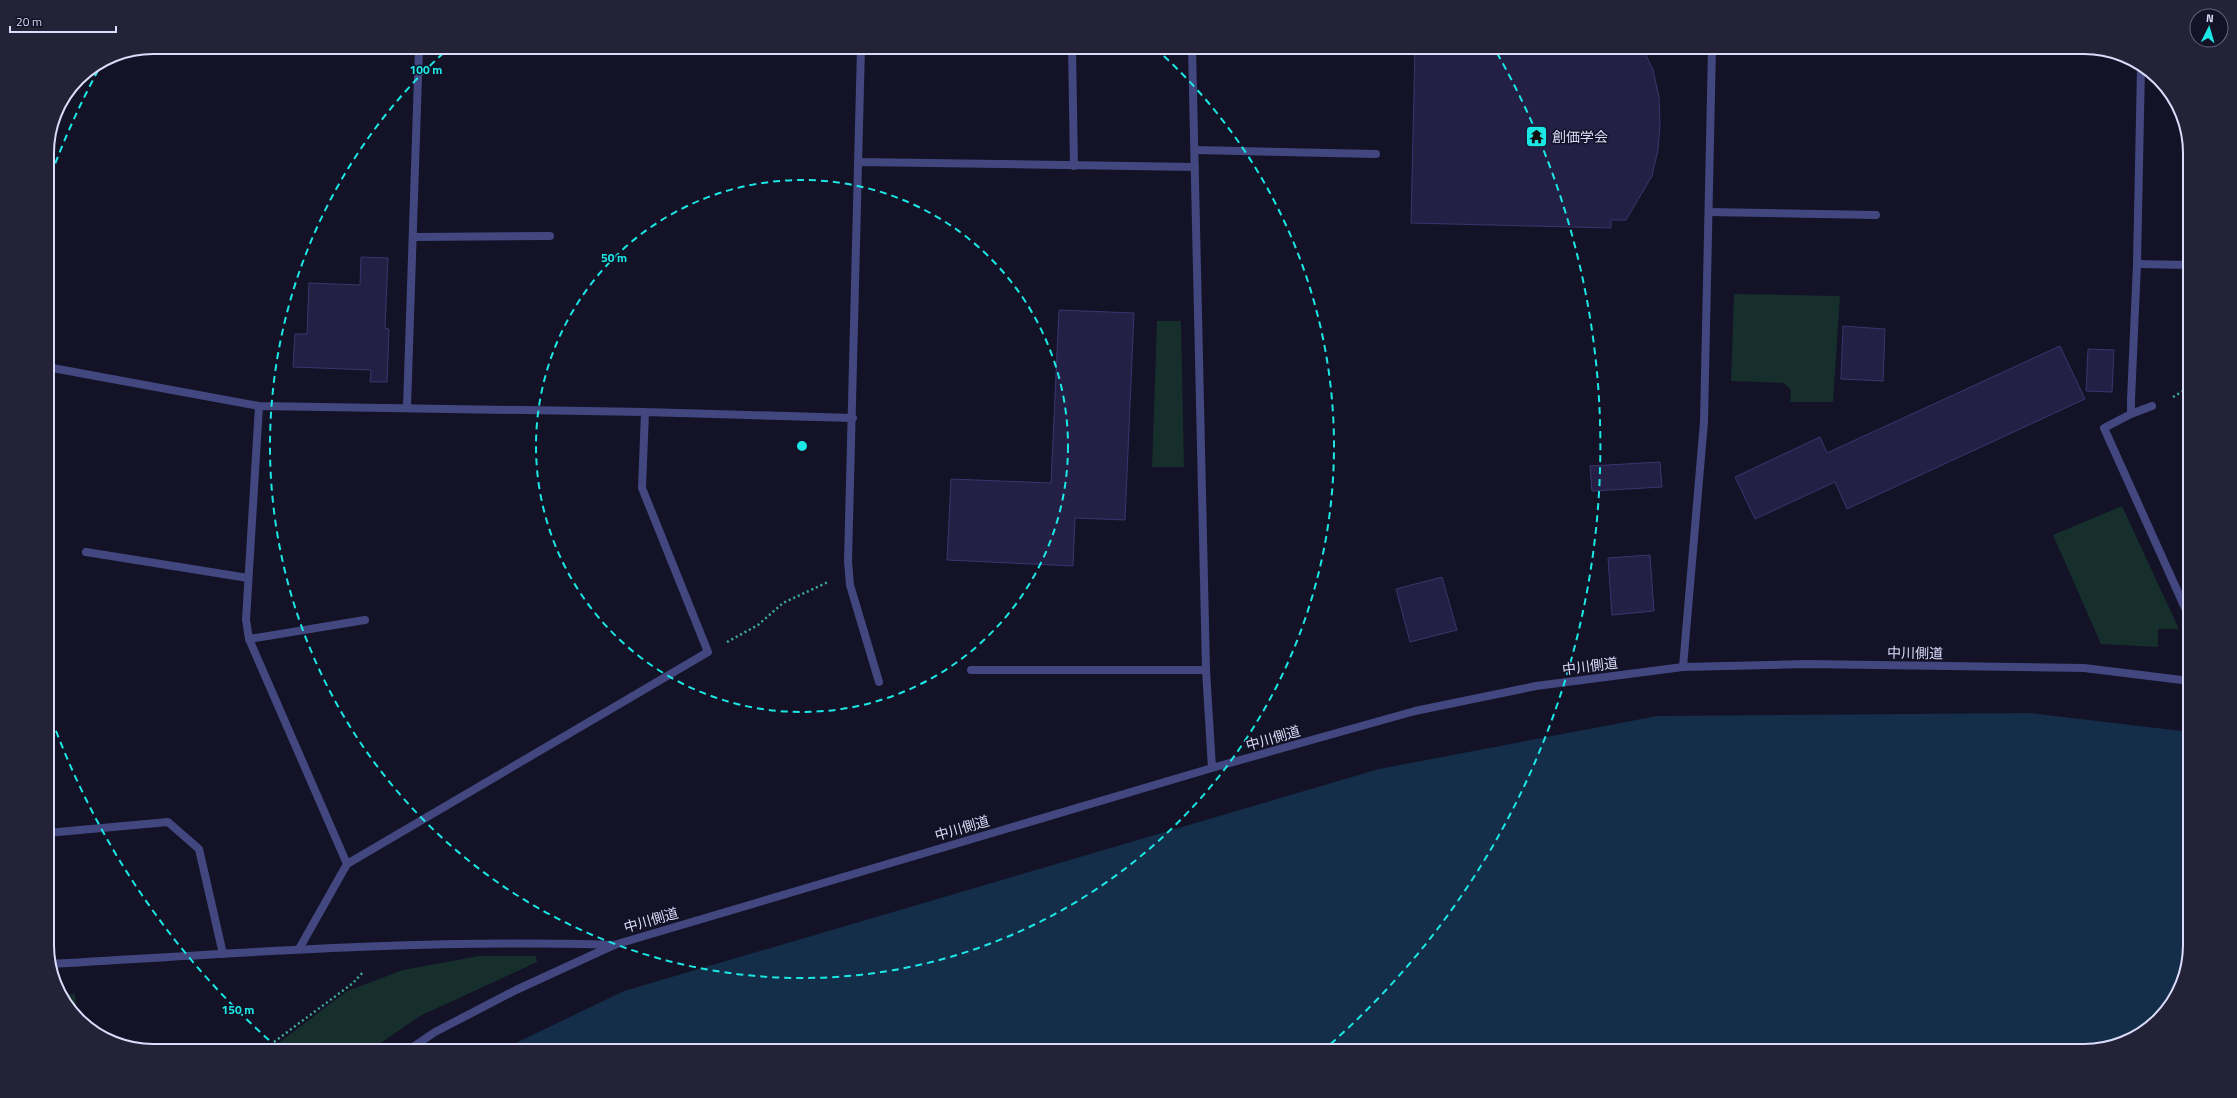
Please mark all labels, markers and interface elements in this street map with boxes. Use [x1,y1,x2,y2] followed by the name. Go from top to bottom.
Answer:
[10,8,116,34] scale bar
[2189,8,2229,48] north arrow
[2205,10,2214,26] text: N
[16,12,42,31] text: 20 m
[410,60,442,79] text: 100 m
[1523,124,1549,150] temple icon: 創価学会
[1552,126,1608,147] place label: 創価学会
[601,248,627,267] text: 50 m
[795,439,809,453] centre of rings
[1887,642,1943,663] street label: 中川側道
[1561,652,1619,679] street label: 中川側道
[1243,720,1303,755] street label: 中川側道
[932,810,992,845] street label: 中川側道
[621,902,681,937] street label: 中川側道
[222,1000,254,1019] text: 150 m

